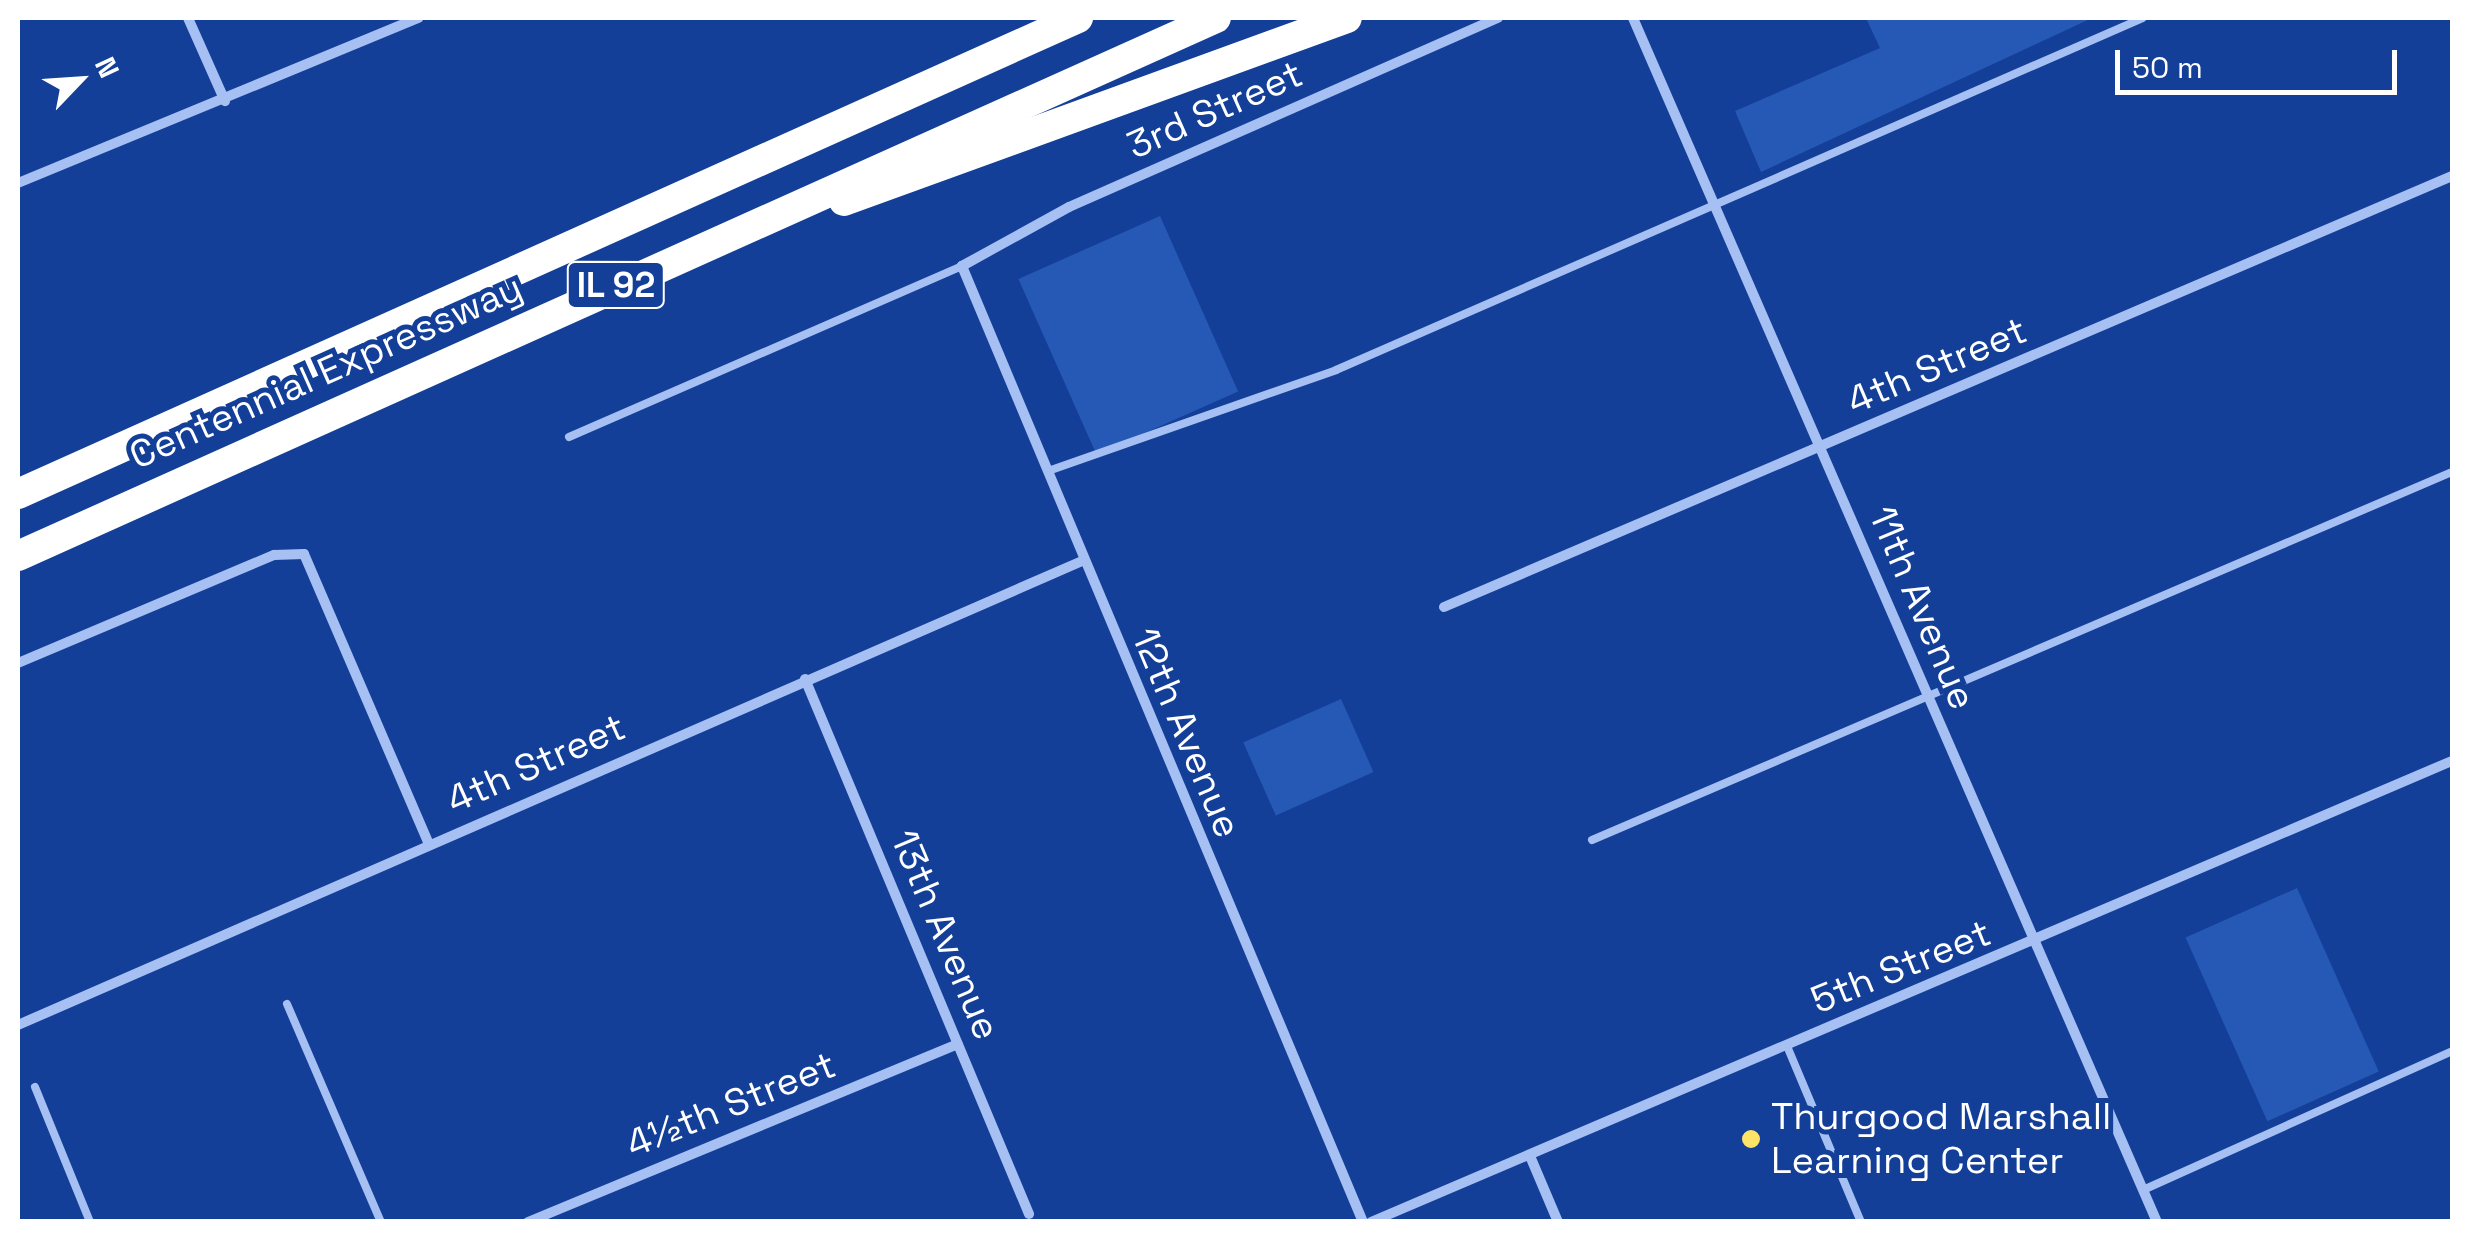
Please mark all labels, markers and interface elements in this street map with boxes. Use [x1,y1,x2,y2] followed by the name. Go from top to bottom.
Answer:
[30,30,130,130] north arrow
[2120,30,2402,92] scale bar
[2132,48,2203,87] text: 50 m
[87,51,127,83] text: N
[1120,51,1310,169] street label: 3rd Street
[566,255,666,315] road number: IL 92
[123,265,529,479] street label: Centennial Expressway
[1840,308,2034,424] street label: 4th Street
[1859,499,1985,717] street label: 11th Avenue
[1121,621,1251,845] street label: 12th Avenue
[440,704,632,824] street label: 4th Street
[880,823,1010,1047] street label: 13th Avenue
[1805,910,1997,1024] street label: 5th Street
[620,1042,842,1168] street label: 4½th Street
[1771,1094,2111,1184] place label: Thurgood Marshall Learning Center
[1740,1128,1762,1150] marker: Thurgood Marshall Learning Center

